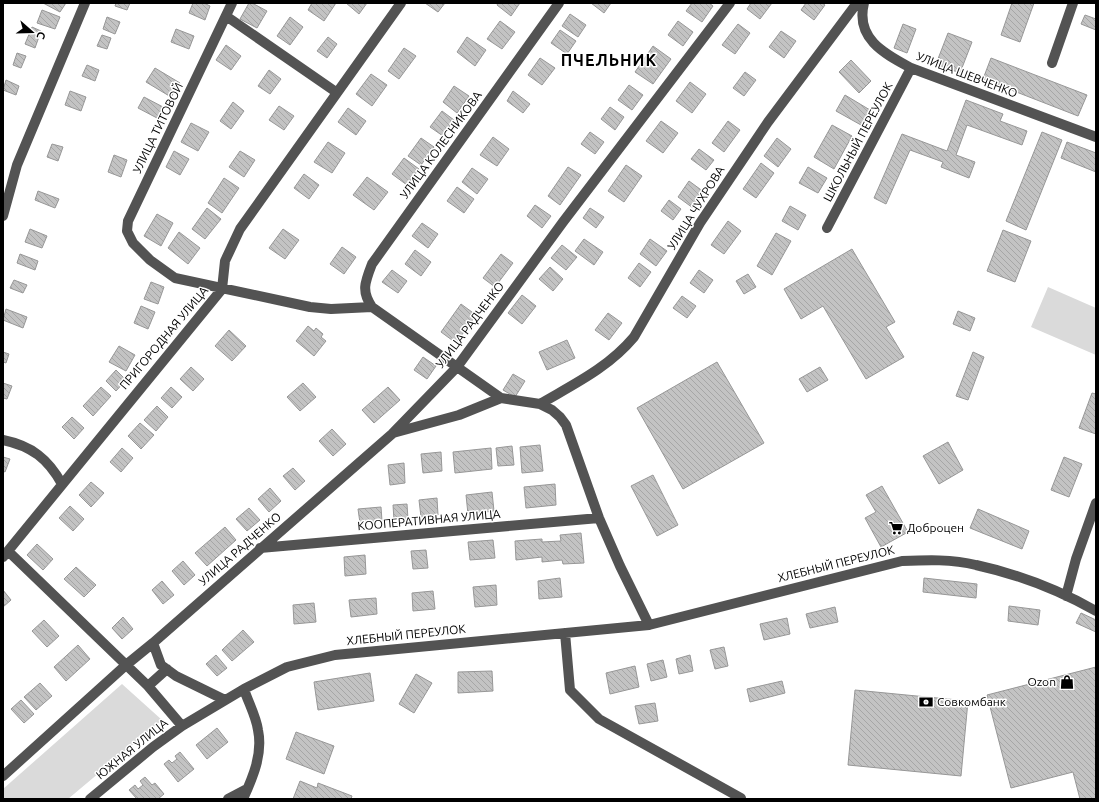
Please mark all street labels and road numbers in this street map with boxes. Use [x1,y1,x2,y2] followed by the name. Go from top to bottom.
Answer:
[915,49,1020,100] street label: УЛИЦА ШЕВЧЕНКО
[821,79,895,204] street label: ШКОЛЬНЫЙ ПЕРЕУЛОК
[130,80,185,175] street label: УЛИЦА ТИТОВОЙ
[397,88,484,201] street label: УЛИЦА КОЛЕСНИКОВА
[665,163,727,252] street label: УЛИЦА ЧУХРОВА
[433,279,506,370] street label: УЛИЦА РАДЧЕНКО
[117,284,210,392] street label: ПРИГОРОДНАЯ УЛИЦА
[357,507,501,532] street label: КООПЕРАТИВНАЯ УЛИЦА
[196,510,283,588] street label: УЛИЦА РАДЧЕНКО
[776,543,896,584] street label: ХЛЕБНЫЙ ПЕРЕУЛОК
[346,622,467,647] street label: ХЛЕБНЫЙ ПЕРЕУЛОК
[93,716,170,781] street label: ЮЖНАЯ УЛИЦА

